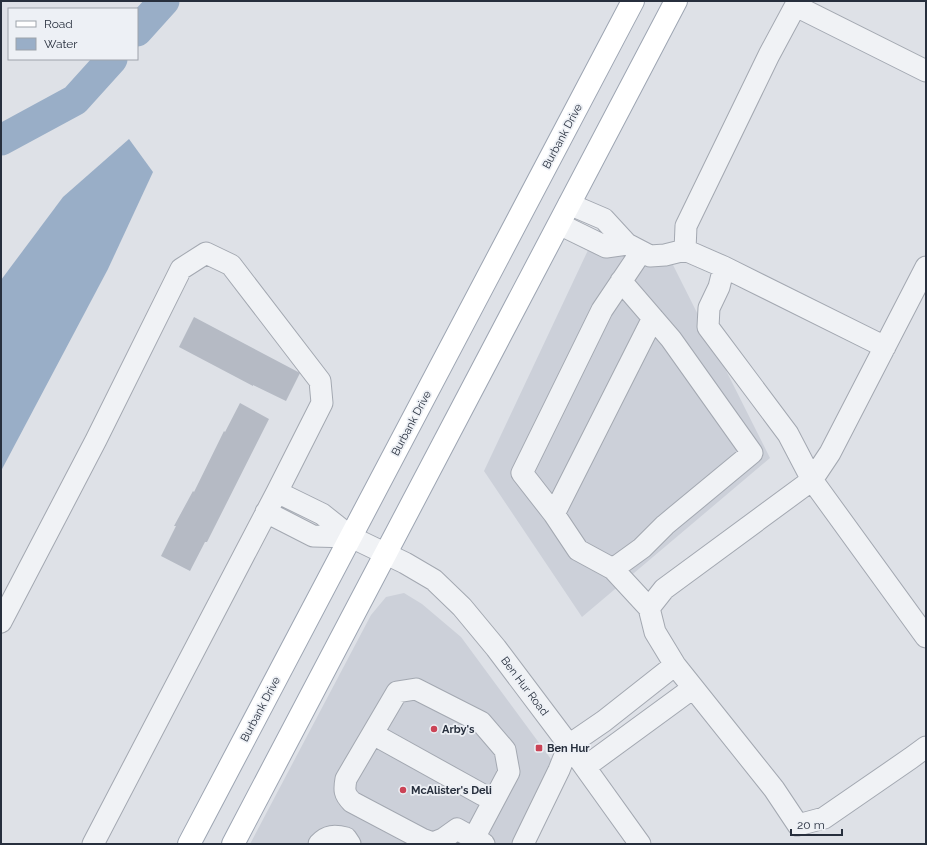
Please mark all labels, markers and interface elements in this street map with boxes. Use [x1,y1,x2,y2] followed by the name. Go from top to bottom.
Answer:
[8,8,138,60] legend
[44,17,73,31] text: Road
[44,37,78,51] text: Water
[540,101,585,171] street label: Burbank Drive
[389,388,434,458] street label: Burbank Drive
[498,654,551,718] street label: Ben Hur Road
[238,674,283,744] street label: Burbank Drive
[442,723,475,736] place label: Arby's
[429,724,439,734] marker: Arby's
[547,742,590,755] place label: Ben Hur
[534,743,544,753] marker: Ben Hur
[411,784,492,797] place label: McAlister's Deli
[398,785,408,795] marker: McAlister's Deli
[791,811,842,837] scale bar
[797,818,825,832] text: 20 m

